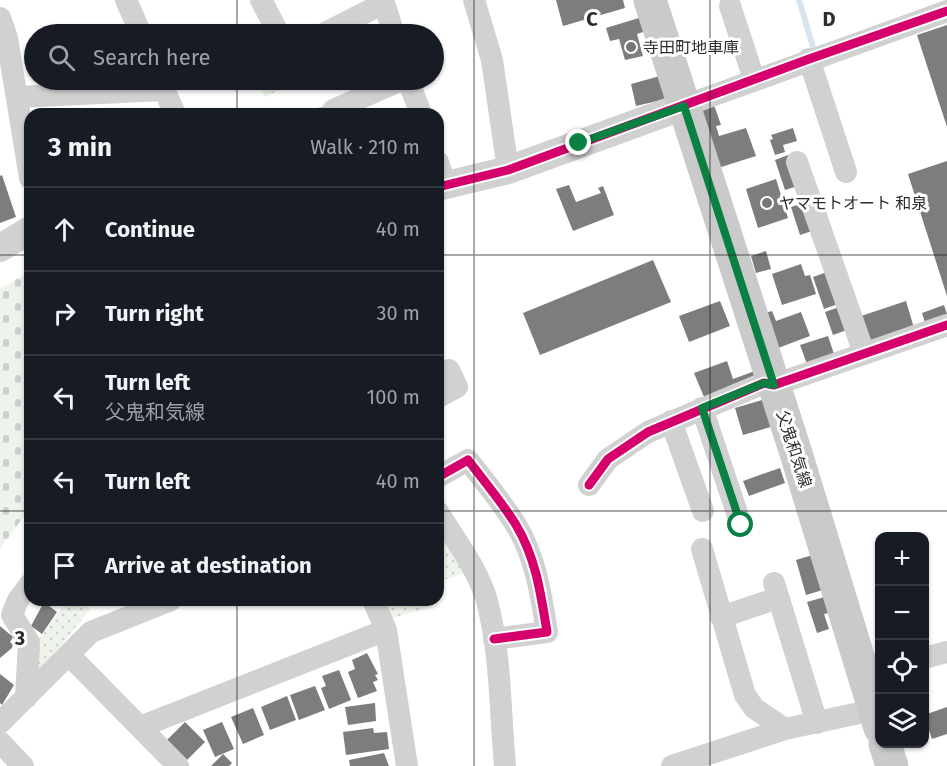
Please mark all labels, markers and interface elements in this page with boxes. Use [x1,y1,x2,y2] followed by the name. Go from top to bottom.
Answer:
[586,7,598,31] text: C
[822,7,836,31] text: D
[24,24,444,90] search box
[643,38,739,57] place label: 寺田町地車庫
[624,40,638,54] marker: 寺田町地車庫
[45,41,78,74] icon: search
[93,44,211,71] text: Search here
[565,129,591,155] route end
[48,132,112,163] text: 3 min
[310,135,420,159] text: Walk · 210 m
[779,194,927,213] place label: ヤマモトオート 和泉
[760,196,774,210] marker: ヤマモトオート 和泉
[48,213,81,246] icon: ahead
[105,216,195,243] text: Continue
[376,217,420,241] text: 40 m
[48,297,81,330] icon: right
[105,300,204,327] text: Turn right
[376,301,420,325] text: 30 m
[105,369,190,396] text: Turn left
[48,381,81,414] icon: left
[367,385,420,409] text: 100 m
[105,400,205,424] text: 父鬼和気線
[773,408,815,490] street label: 父鬼和気線
[48,465,81,498] icon: left
[105,468,190,495] text: Turn left
[376,469,420,493] text: 40 m
[727,511,753,537] route start
[875,532,929,748] map controls
[875,532,929,586] button: +
[48,549,81,582] icon: arrive
[105,552,312,579] text: Arrive at destination
[875,586,929,640] button: −
[14,626,25,650] text: 3
[875,640,929,694] button: locate
[875,694,929,748] button: layers

